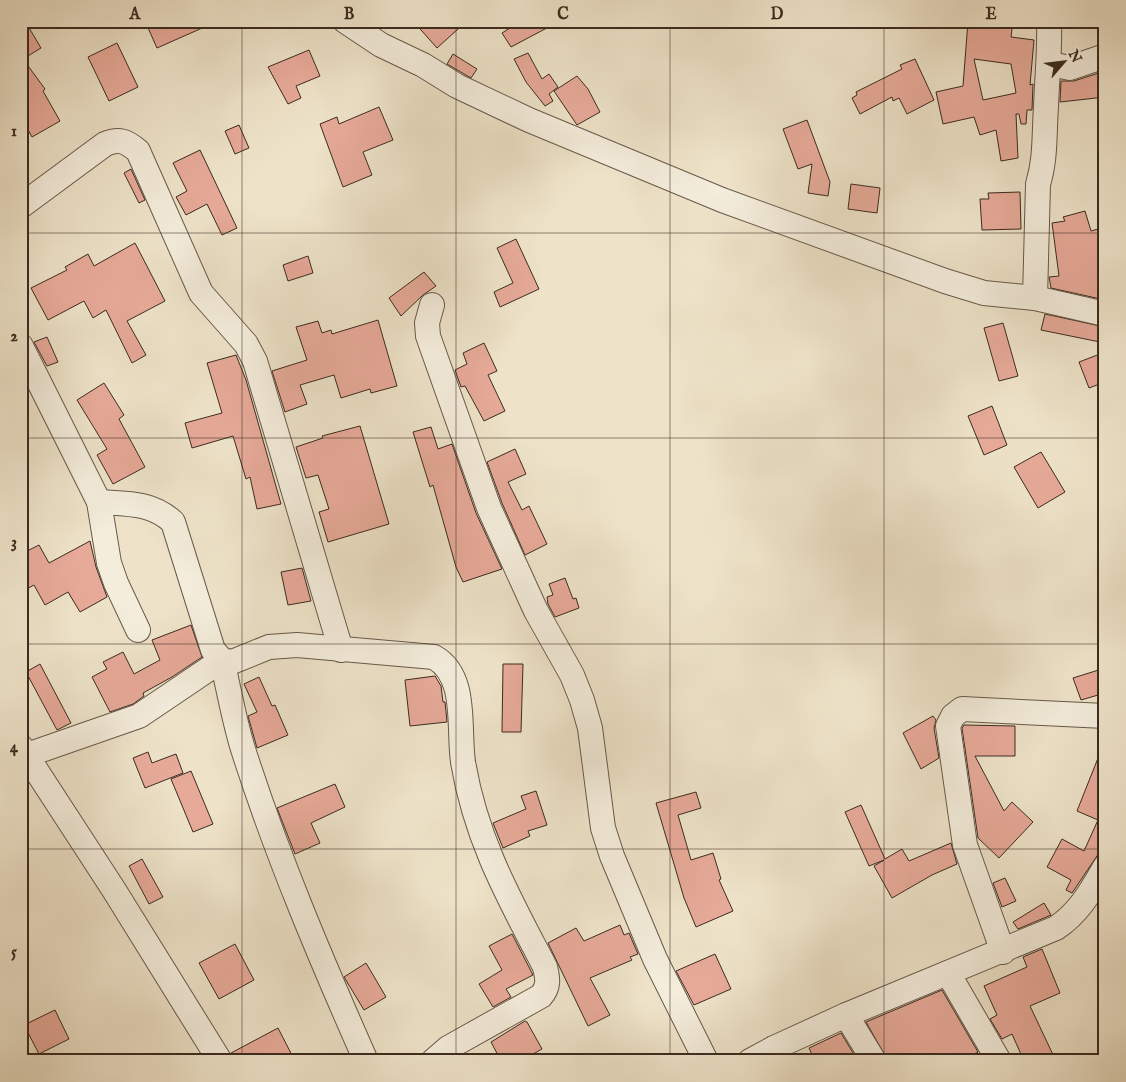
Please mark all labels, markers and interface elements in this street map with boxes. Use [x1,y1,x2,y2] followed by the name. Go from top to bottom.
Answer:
[129,5,142,25] text: A
[344,5,355,25] text: B
[557,5,569,25] text: C
[771,5,784,25] text: D
[985,5,997,25] text: E
[1038,38,1088,88] north arrow
[1063,46,1085,66] text: N
[11,122,17,142] text: 1
[10,327,18,347] text: 2
[11,533,17,553] text: 3
[10,738,19,758] text: 4
[11,943,17,963] text: 5

